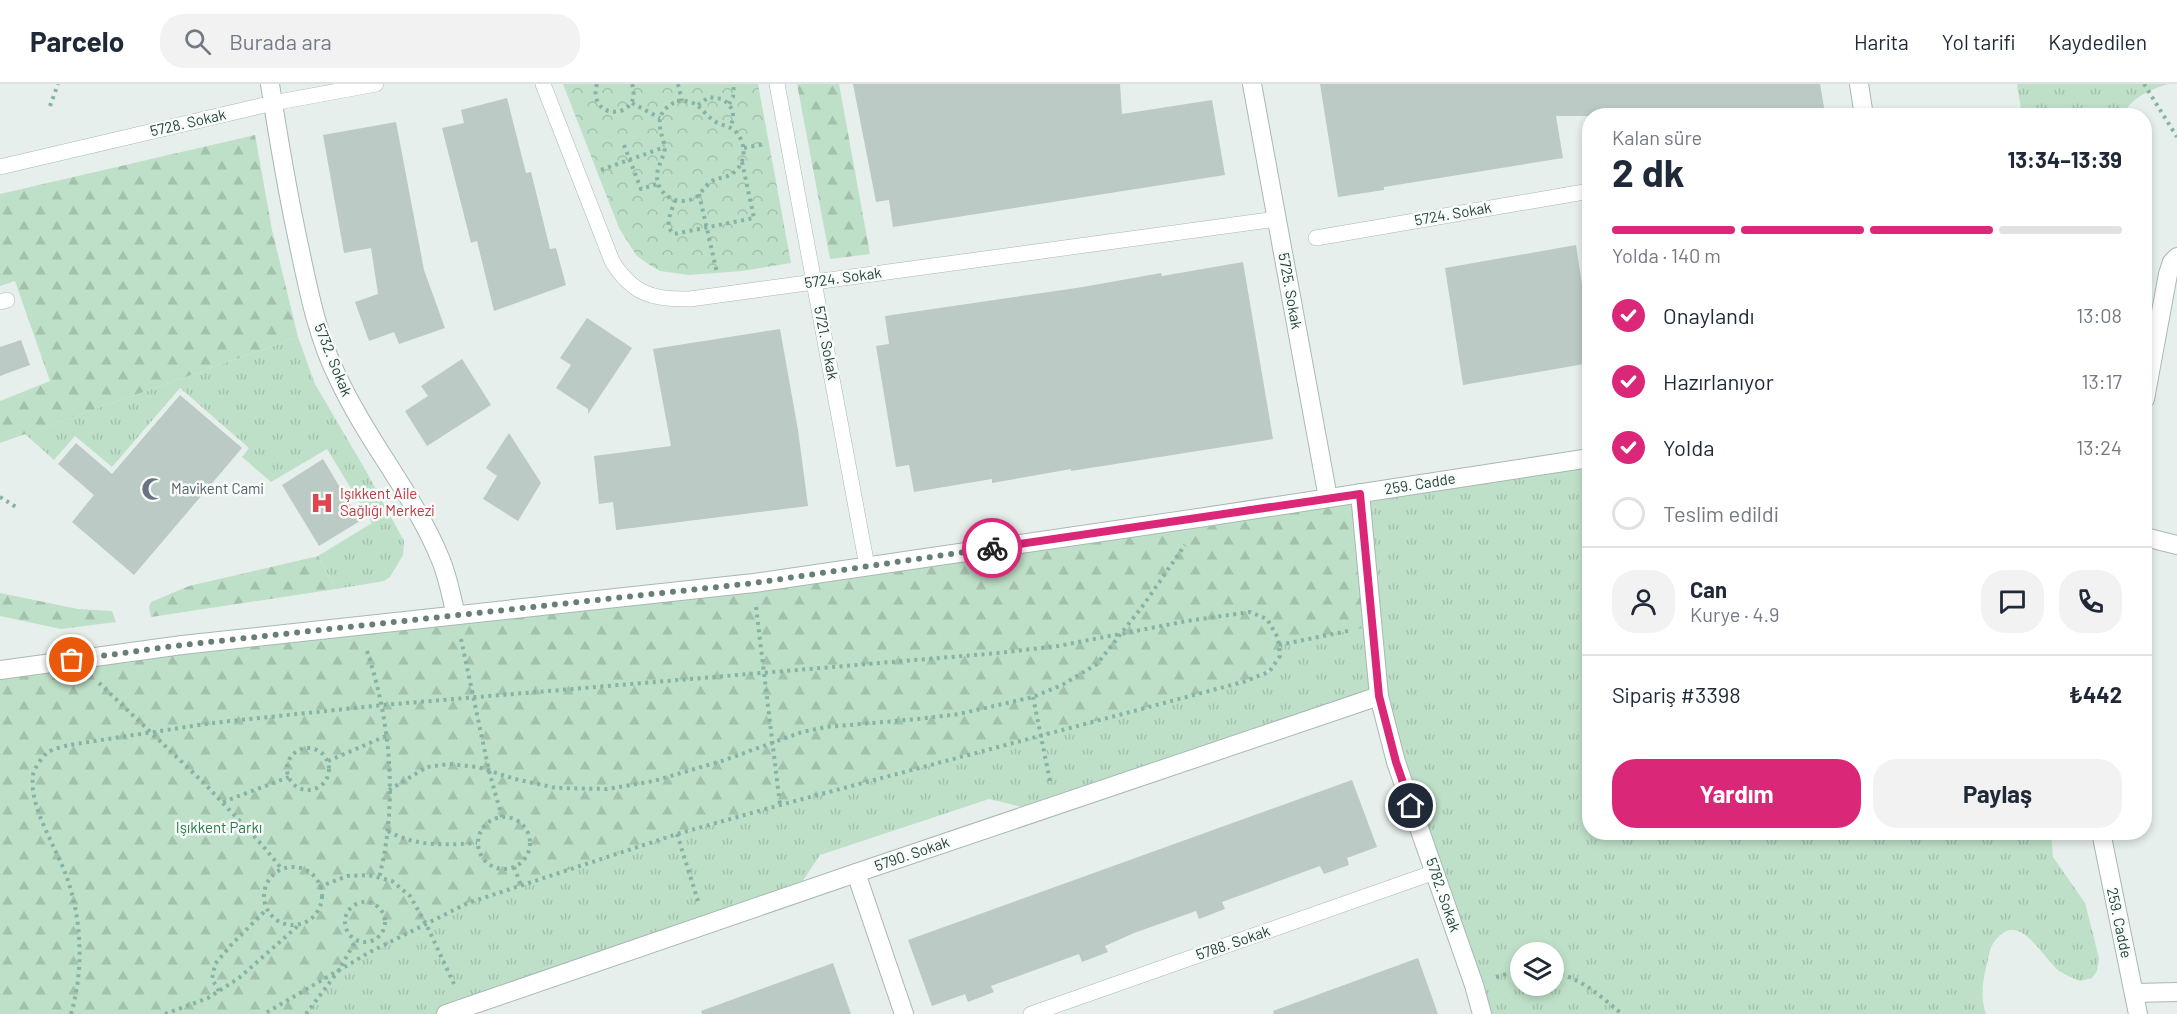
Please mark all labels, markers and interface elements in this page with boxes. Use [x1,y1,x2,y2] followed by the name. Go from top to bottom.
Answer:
[160,14,580,68] search box
[30,24,124,58] text: Parcelo
[181,25,214,58] icon: search
[229,28,332,54] text: Burada ara
[1854,29,1909,54] text: Harita
[1942,29,2015,54] text: Yol tarifi
[2048,29,2147,54] text: Kaydedilen
[148,104,228,139] street label: 5728. Sokak
[1612,125,1702,149] text: Kalan süre
[2007,146,2122,172] text: 13:34–13:39
[1612,148,1685,195] text: 2 dk
[1413,197,1493,229] street label: 5724. Sokak
[1612,243,1721,267] text: Yolda · 140 m
[1275,251,1307,331] street label: 5725. Sokak
[803,263,883,291] street label: 5724. Sokak
[1612,299,1645,332] icon: check
[1663,302,1755,328] text: Onaylandı
[2076,303,2122,327] text: 13:08
[811,304,843,382] street label: 5721. Sokak
[311,320,357,399] street label: 5732. Sokak
[1612,365,1645,398] icon: check
[1663,368,1774,394] text: Hazırlanıyor
[2081,369,2122,393] text: 13:17
[1612,431,1645,464] icon: check
[1663,434,1714,460] text: Yolda
[2076,435,2122,459] text: 13:24
[1383,469,1457,498] street label: 259. Cadde
[140,476,166,502] mosque icon: Mavikent Cami
[171,479,264,497] place label: Mavikent Cami
[340,484,435,519] place label: Işıkkent Aile Sağlığı Merkezi
[309,490,335,516] hospital icon: Işıkkent Aile Sağlığı Merkezi
[1663,500,1779,526] text: Teslim edildi
[962,518,1022,578] courier
[976,532,1009,565] icon: bike
[1612,570,1675,633] button: person
[1981,570,2044,633] button: chat
[2059,570,2122,633] button: phone
[1690,576,1727,602] text: Can
[1690,602,1780,626] text: Kurye · 4.9
[46,634,97,685] pin
[55,643,88,676] icon: bag
[1612,681,1741,707] text: Sipariş #3398
[2069,681,2122,707] text: ₺442
[1612,759,1861,828] button: Yardım
[1873,759,2122,828] button: Paylaş
[1385,780,1436,831] pin
[1394,789,1427,822] icon: home
[176,818,262,836] park label: Işıkkent Parkı
[872,832,952,874] street label: 5790. Sokak
[1423,855,1465,935] street label: 5782. Sokak
[2104,886,2136,960] street label: 259. Cadde
[1193,921,1273,963] street label: 5788. Sokak
[1510,942,1564,996] map controls
[1510,942,1564,996] button: layers

